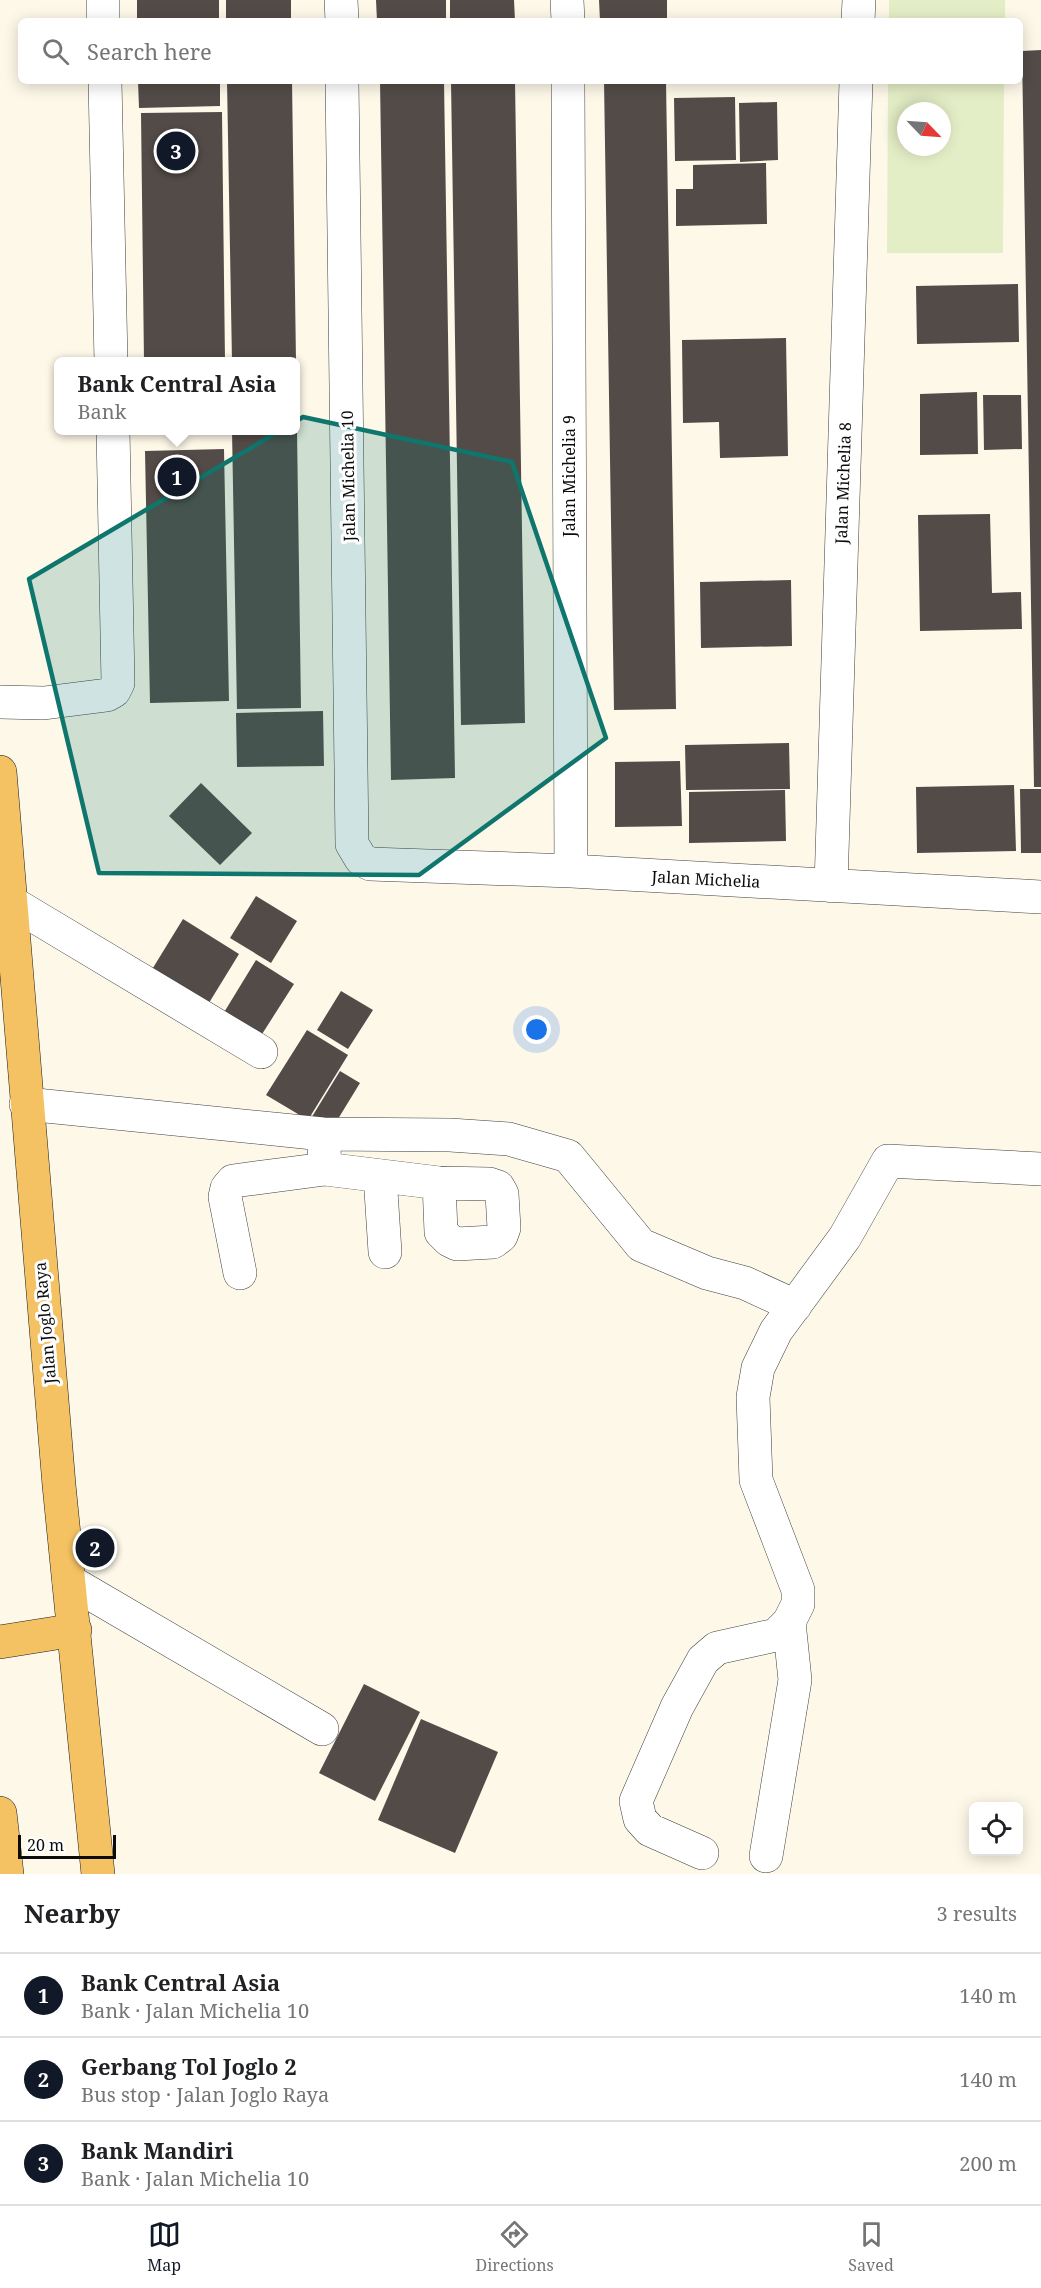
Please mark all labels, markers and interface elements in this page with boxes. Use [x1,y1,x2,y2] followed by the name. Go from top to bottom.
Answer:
[18,18,1023,84] search box
[39,35,72,68] icon: search
[87,36,212,66] text: Search here
[897,102,951,156] north arrow
[156,128,195,174] pin: 3
[54,357,300,435] popup
[77,368,277,398] text: Bank Central Asia
[77,398,126,425] text: Bank
[336,410,360,543] street label: Jalan Michelia 10
[558,415,580,538] street label: Jalan Michelia 9
[830,422,856,545] street label: Jalan Michelia 8
[158,454,196,500] pin: 1
[650,865,761,893] street label: Jalan Michelia
[522,1015,551,1044] your location
[29,1261,61,1386] street label: Jalan Joglo Raya
[76,1526,115,1570] pin: 2
[969,1802,1023,1856] map controls
[969,1802,1023,1856] button: locate
[18,1832,116,1860] scale bar
[27,1834,64,1856] text: 20 m
[24,1895,120,1931] text: Nearby
[937,1900,1017,1927] text: 3 results
[81,1967,280,1997] text: Bank Central Asia
[38,1982,49,2009] text: 1
[959,1982,1017,2009] text: 140 m
[81,1997,309,2024] text: Bank · Jalan Michelia 10
[81,2051,297,2081] text: Gerbang Tol Joglo 2
[38,2066,49,2093] text: 2
[959,2066,1017,2093] text: 140 m
[81,2081,329,2108] text: Bus stop · Jalan Joglo Raya
[81,2135,233,2165] text: Bank Mandiri
[38,2150,49,2177] text: 3
[959,2150,1017,2177] text: 200 m
[81,2165,309,2192] text: Bank · Jalan Michelia 10
[147,2218,181,2276] tab: Map
[476,2218,554,2276] tab: Directions
[848,2218,894,2276] tab: Saved

